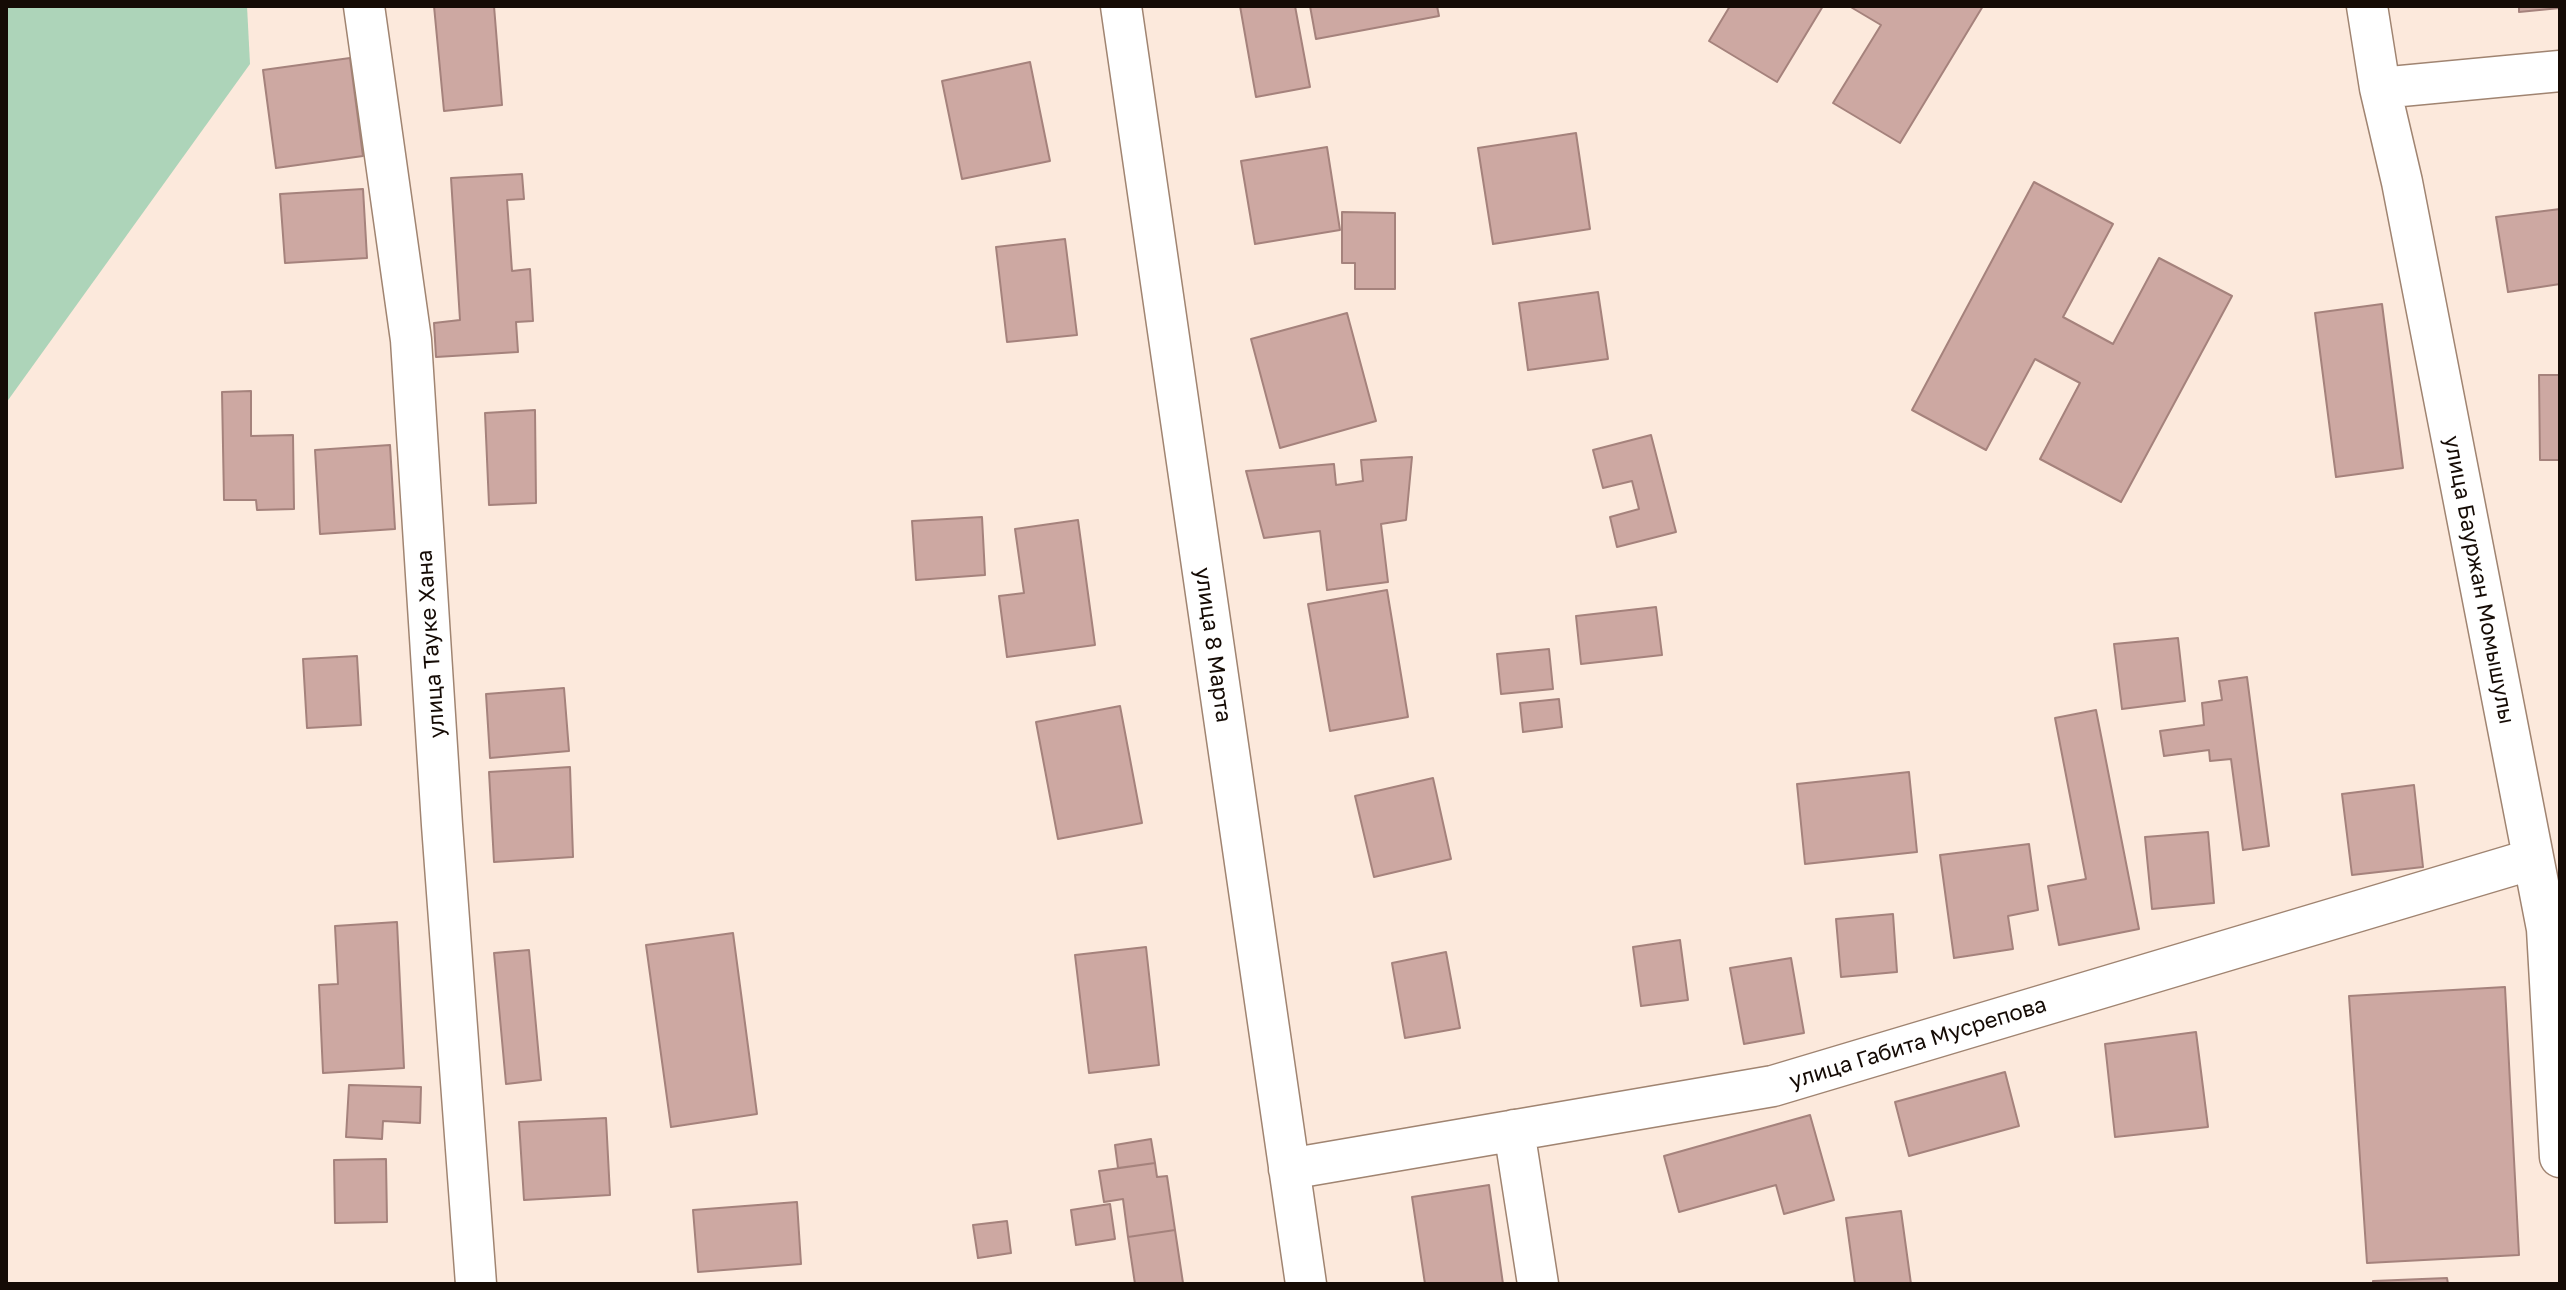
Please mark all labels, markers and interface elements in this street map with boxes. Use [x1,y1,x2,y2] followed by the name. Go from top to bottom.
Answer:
[2438,433,2520,727] street label: улица Бауржан Момышулы
[411,549,451,739] street label: улица Тауке Хана
[1189,566,1237,724] street label: улица 8 Марта
[1786,991,2050,1095] street label: улица Габита Мусрепова

